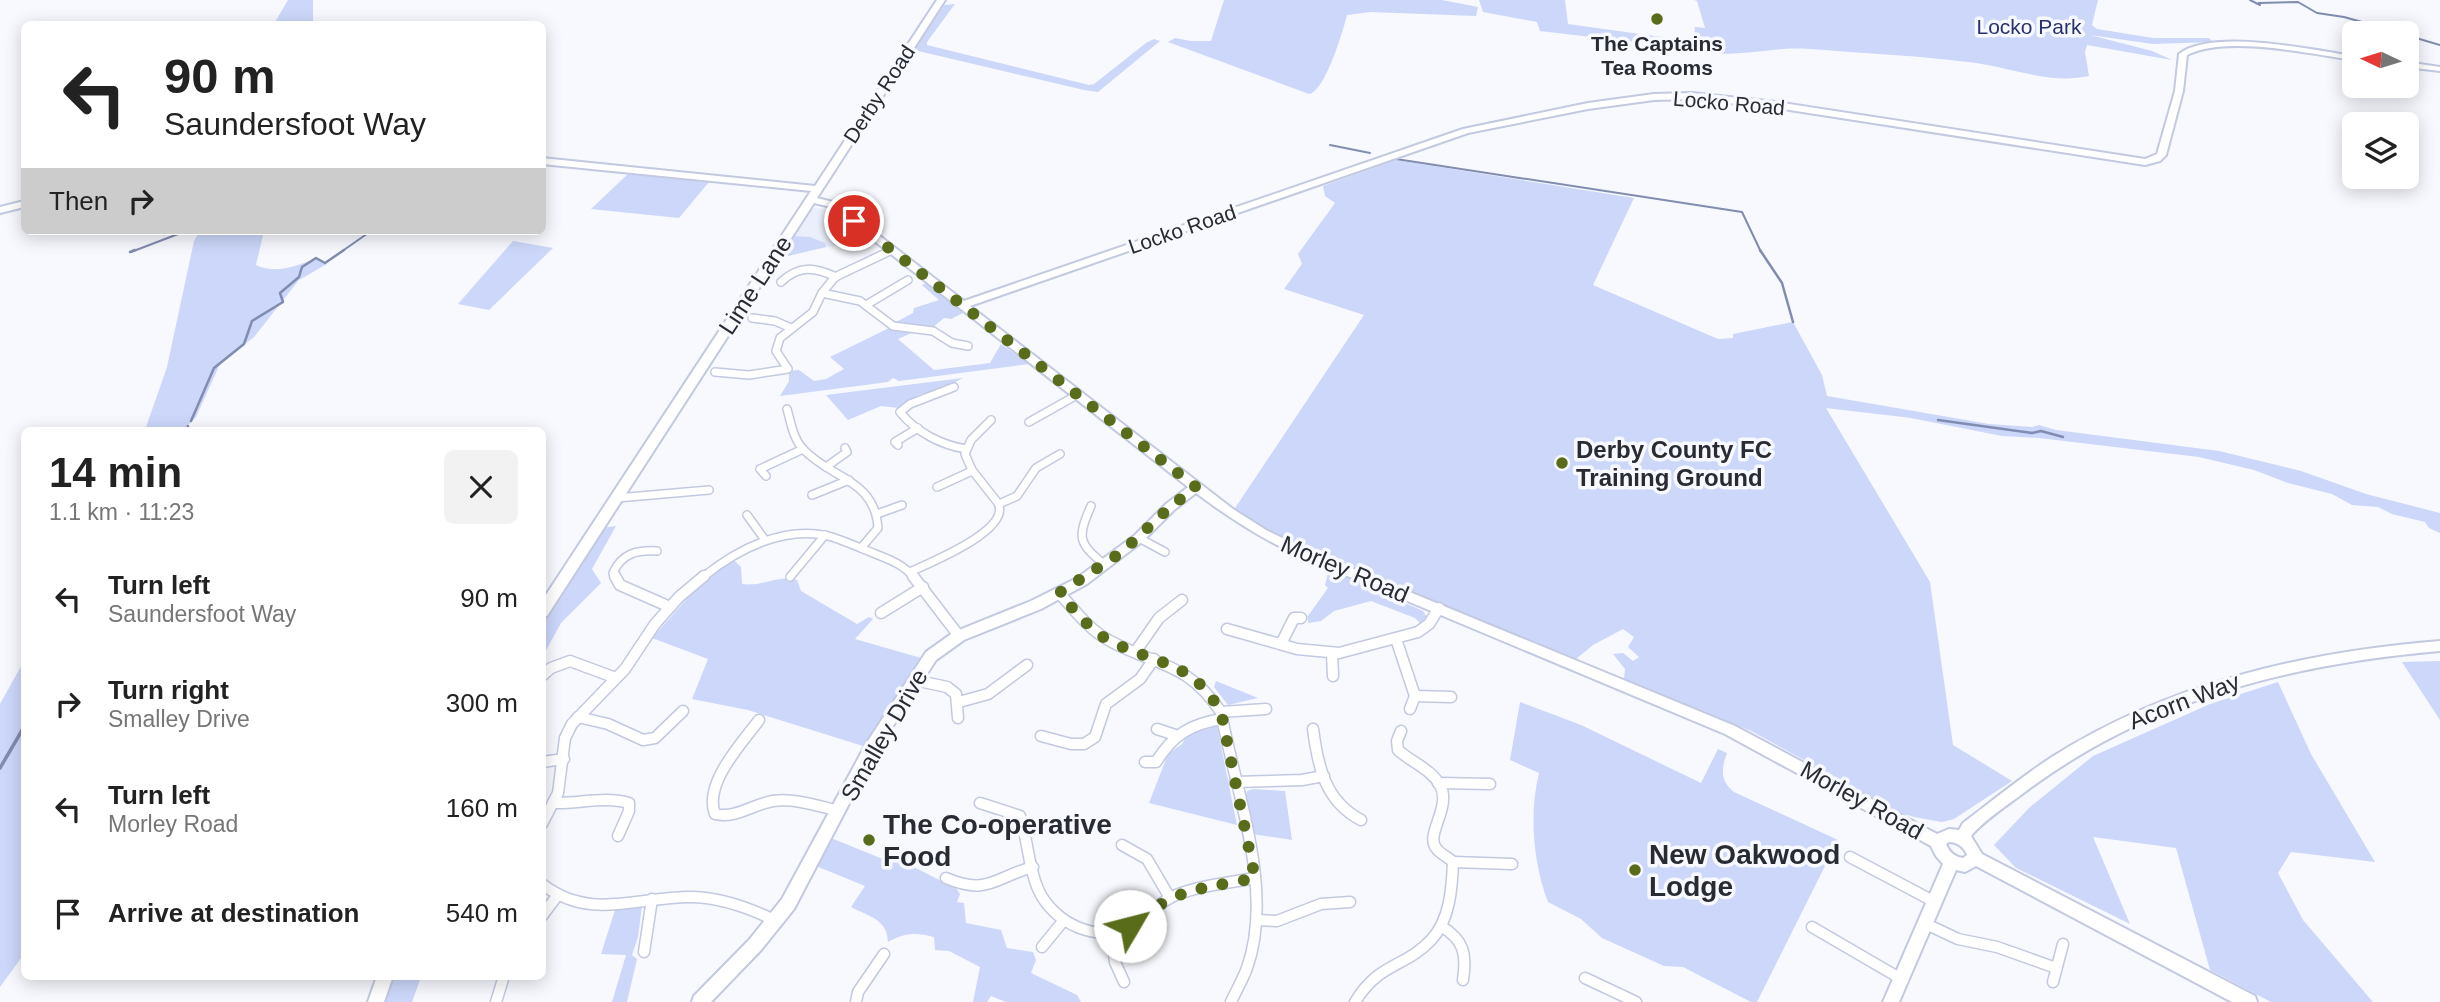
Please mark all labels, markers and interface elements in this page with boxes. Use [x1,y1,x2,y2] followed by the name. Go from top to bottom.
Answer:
[1649,11,1665,27] marker: The Captains Tea Rooms
[1976,15,2082,38] park label: Locko Park
[2342,21,2418,98] north arrow
[2342,21,2419,189] map controls
[1591,32,1723,79] place label: The Captains Tea Rooms
[839,41,919,147] street label: Derby Road
[49,49,140,140] icon: left
[164,49,276,103] text: 90 m
[1672,87,1786,119] street label: Locko Road
[164,106,426,142] text: Saundersfoot Way
[2342,112,2419,189] button: layers
[122,182,160,220] icon: right
[49,186,108,216] text: Then
[824,191,884,251] pin
[1125,200,1239,258] street label: Locko Road
[835,202,873,240] icon: arrive
[713,231,797,339] street label: Lime Lane
[1576,436,1772,491] place label: Derby County FC Training Ground
[49,449,182,496] text: 14 min
[444,450,518,524] button: close
[1554,455,1570,471] marker: Derby County FC Training Ground
[49,499,194,525] text: 1.1 km · 11:23
[1277,530,1413,608] street label: Morley Road
[108,570,210,600] text: Turn left
[49,580,87,618] icon: left
[460,583,518,613] text: 90 m
[108,601,296,627] text: Saundersfoot Way
[835,664,933,806] street label: Smalley Drive
[2125,668,2243,734] street label: Acorn Way
[108,675,229,705] text: Turn right
[49,685,87,723] icon: right
[446,688,518,718] text: 300 m
[108,706,250,732] text: Smalley Drive
[1796,755,1928,845] street label: Morley Road
[108,780,210,810] text: Turn left
[49,790,87,828] icon: left
[446,793,518,823] text: 160 m
[883,809,1112,872] place label: The Co-operative Food
[108,811,238,837] text: Morley Road
[861,832,877,848] marker: The Co-operative Food
[1649,839,1840,902] place label: New Oakwood Lodge
[1627,862,1643,878] marker: New Oakwood Lodge
[1093,889,1167,963] position arrow
[49,895,87,933] icon: arrive
[108,898,359,928] text: Arrive at destination
[446,898,518,928] text: 540 m

